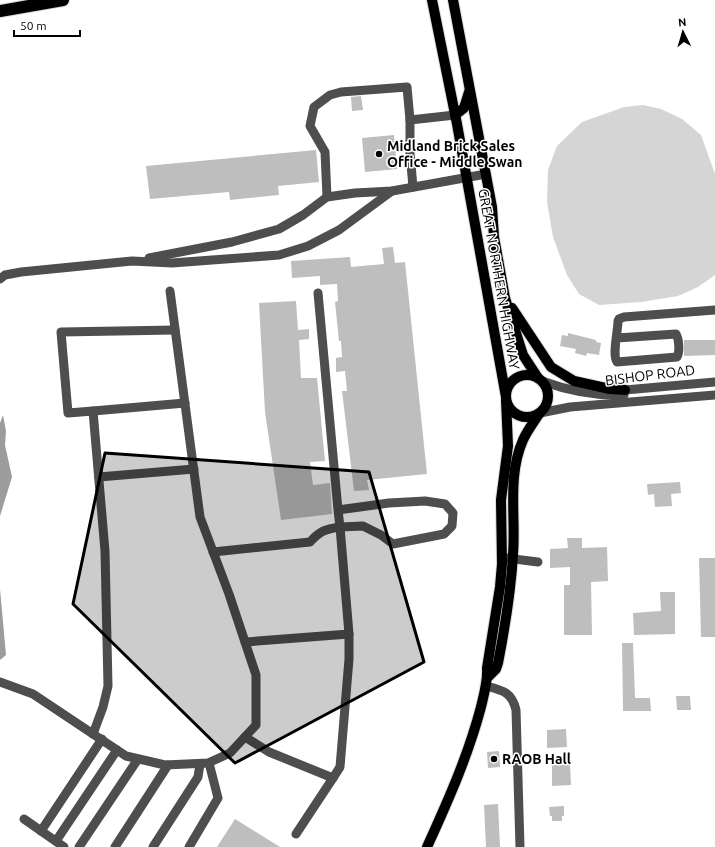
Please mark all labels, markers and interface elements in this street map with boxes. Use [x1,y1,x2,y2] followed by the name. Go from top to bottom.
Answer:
[14,12,80,38] scale bar
[663,12,703,52] north arrow
[678,16,687,28] text: N
[20,19,47,32] text: 50 m
[387,138,522,170] place label: Midland Brick Sales Office - Middle Swan
[374,149,384,159] marker: Midland Brick Sales Office - Middle Swan
[475,187,523,371] street label: GREAT NORTHERN HIGHWAY
[604,362,696,388] street label: BISHOP ROAD
[502,751,571,767] place label: RAOB Hall
[489,754,499,764] marker: RAOB Hall

